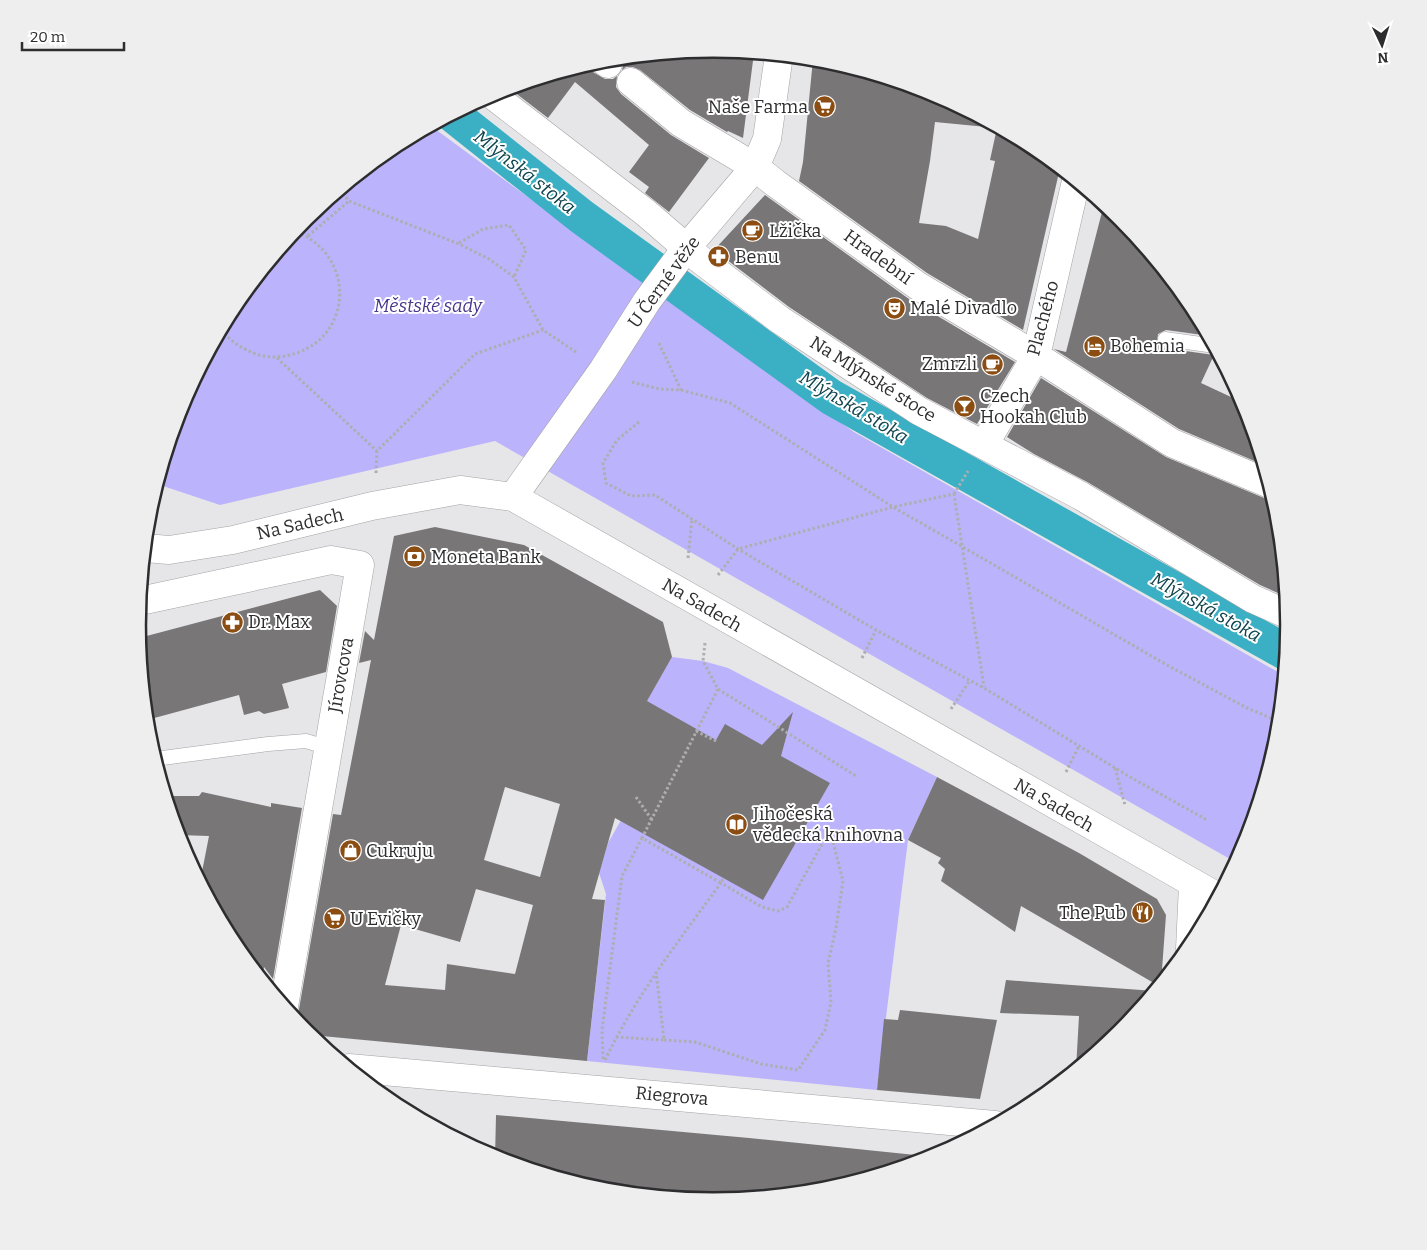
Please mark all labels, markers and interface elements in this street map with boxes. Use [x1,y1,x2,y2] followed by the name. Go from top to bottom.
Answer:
[22,20,125,52] scale bar
[1357,20,1407,70] north arrow
[30,28,66,46] text: 20 m
[1377,49,1389,66] text: N
[812,95,836,119] supermarket icon: Naše Farma
[708,96,808,118] place label: Naše Farma
[470,125,580,219] water label: Mlýnská stoka
[741,219,765,243] cafe icon: Lžička
[769,220,822,242] place label: Lžička
[839,225,917,290] street label: Hradební
[623,232,705,332] street label: U Černé věže
[707,245,731,269] pharmacy icon: Benu
[735,246,779,268] place label: Benu
[1022,278,1064,358] street label: Plachého
[374,295,483,317] park label: Městské sady
[882,296,906,320] theatre icon: Malé Divadlo
[910,297,1017,319] place label: Malé Divadlo
[806,331,940,427] street label: Na Mlýnské stoce
[1082,334,1106,358] hotel icon: Bohemia
[1110,335,1185,357] place label: Bohemia
[981,352,1005,376] cafe icon: Zmrzli
[922,353,977,375] place label: Zmrzli
[795,366,913,448] water label: Mlýnská stoka
[980,385,1087,428] place label: Czech Hookah Club
[952,394,976,418] bar icon: Czech Hookah Club
[255,503,345,545] street label: Na Sadech
[403,545,427,569] bank icon: Moneta Bank
[431,546,542,568] place label: Moneta Bank
[1147,567,1265,647] water label: Mlýnská stoka
[658,573,746,637] street label: Na Sadech
[220,610,244,634] pharmacy icon: Dr. Max
[248,611,310,633] place label: Dr. Max
[323,636,358,715] street label: Jírovcova
[1010,773,1098,837] street label: Na Sadech
[752,803,903,846] place label: Jihočeská vědecká knihovna
[725,812,749,836] library icon: Jihočeská vědecká knihovna
[338,839,362,863] shop icon: Cukruju
[366,840,433,862] place label: Cukruju
[1130,901,1154,925] restaurant icon: The Pub
[1059,902,1126,924] place label: The Pub
[322,907,346,931] supermarket icon: U Evičky
[350,908,421,930] place label: U Evičky
[635,1082,710,1110] street label: Riegrova

